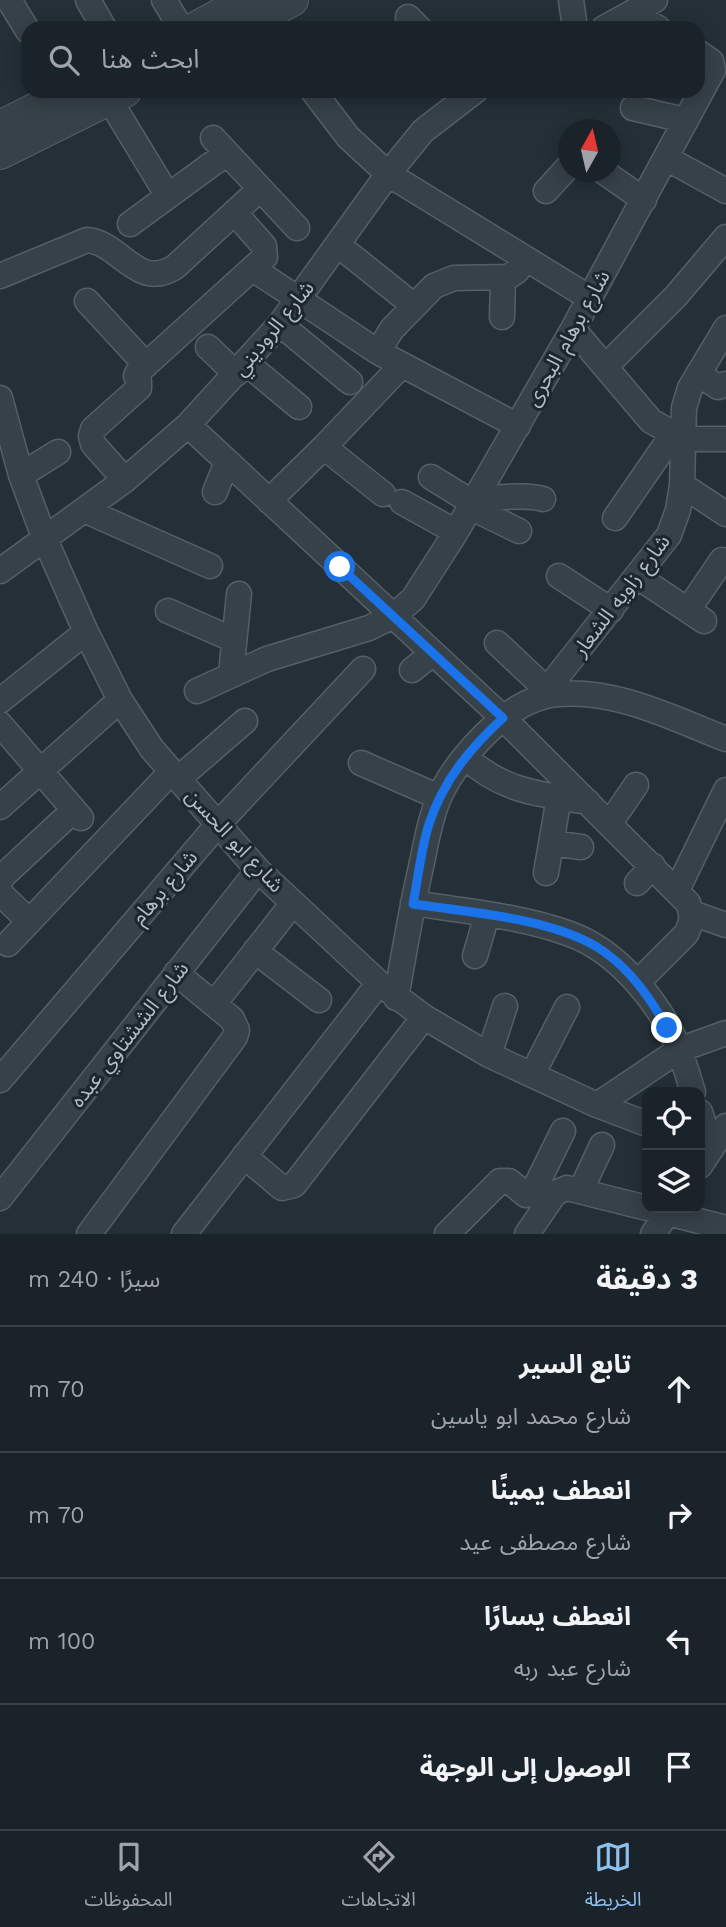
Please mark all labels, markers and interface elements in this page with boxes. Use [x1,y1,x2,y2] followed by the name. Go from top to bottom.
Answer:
[21,21,705,98] search box
[45,41,83,79] icon: search
[101,44,199,74] text: ابحث هنا
[558,119,621,182] north arrow
[519,265,618,412] street label: شارع برهام البحرى
[227,275,322,383] street label: شارع الروديني
[566,529,677,664] street label: شارع زاويه الشعار
[324,551,355,582] route start
[178,783,289,899] street label: شارع ابو الحسن
[126,845,205,932] street label: شارع برهام
[64,956,197,1114] street label: شارع الششتاوي عبده
[651,1012,682,1043] route end
[642,1087,705,1213] map controls
[642,1087,705,1150] button: locate
[642,1150,705,1213] button: layers
[596,1261,698,1296] text: 3 دقيقة
[28,1266,160,1293] text: سيرًا · 240 m
[519,1349,631,1379] text: تابع السير
[660,1370,698,1408] icon: ahead
[28,1376,85,1403] text: 70 m
[431,1403,631,1430] text: شارع محمد ابو ياسين
[491,1475,631,1505] text: انعطف يمينًا
[660,1496,698,1534] icon: right
[28,1502,85,1529] text: 70 m
[460,1529,631,1556] text: شارع مصطفى عيد
[484,1601,631,1631] text: انعطف يسارًا
[660,1622,698,1660] icon: left
[28,1628,95,1655] text: 100 m
[514,1655,631,1682] text: شارع عبد ربه
[660,1748,698,1786] icon: arrive
[420,1752,631,1782] text: الوصول إلى الوجهة
[84,1838,173,1920] tab: المحفوظات
[342,1838,416,1920] tab: الاتجاهات
[585,1838,642,1920] tab: الخريطة

